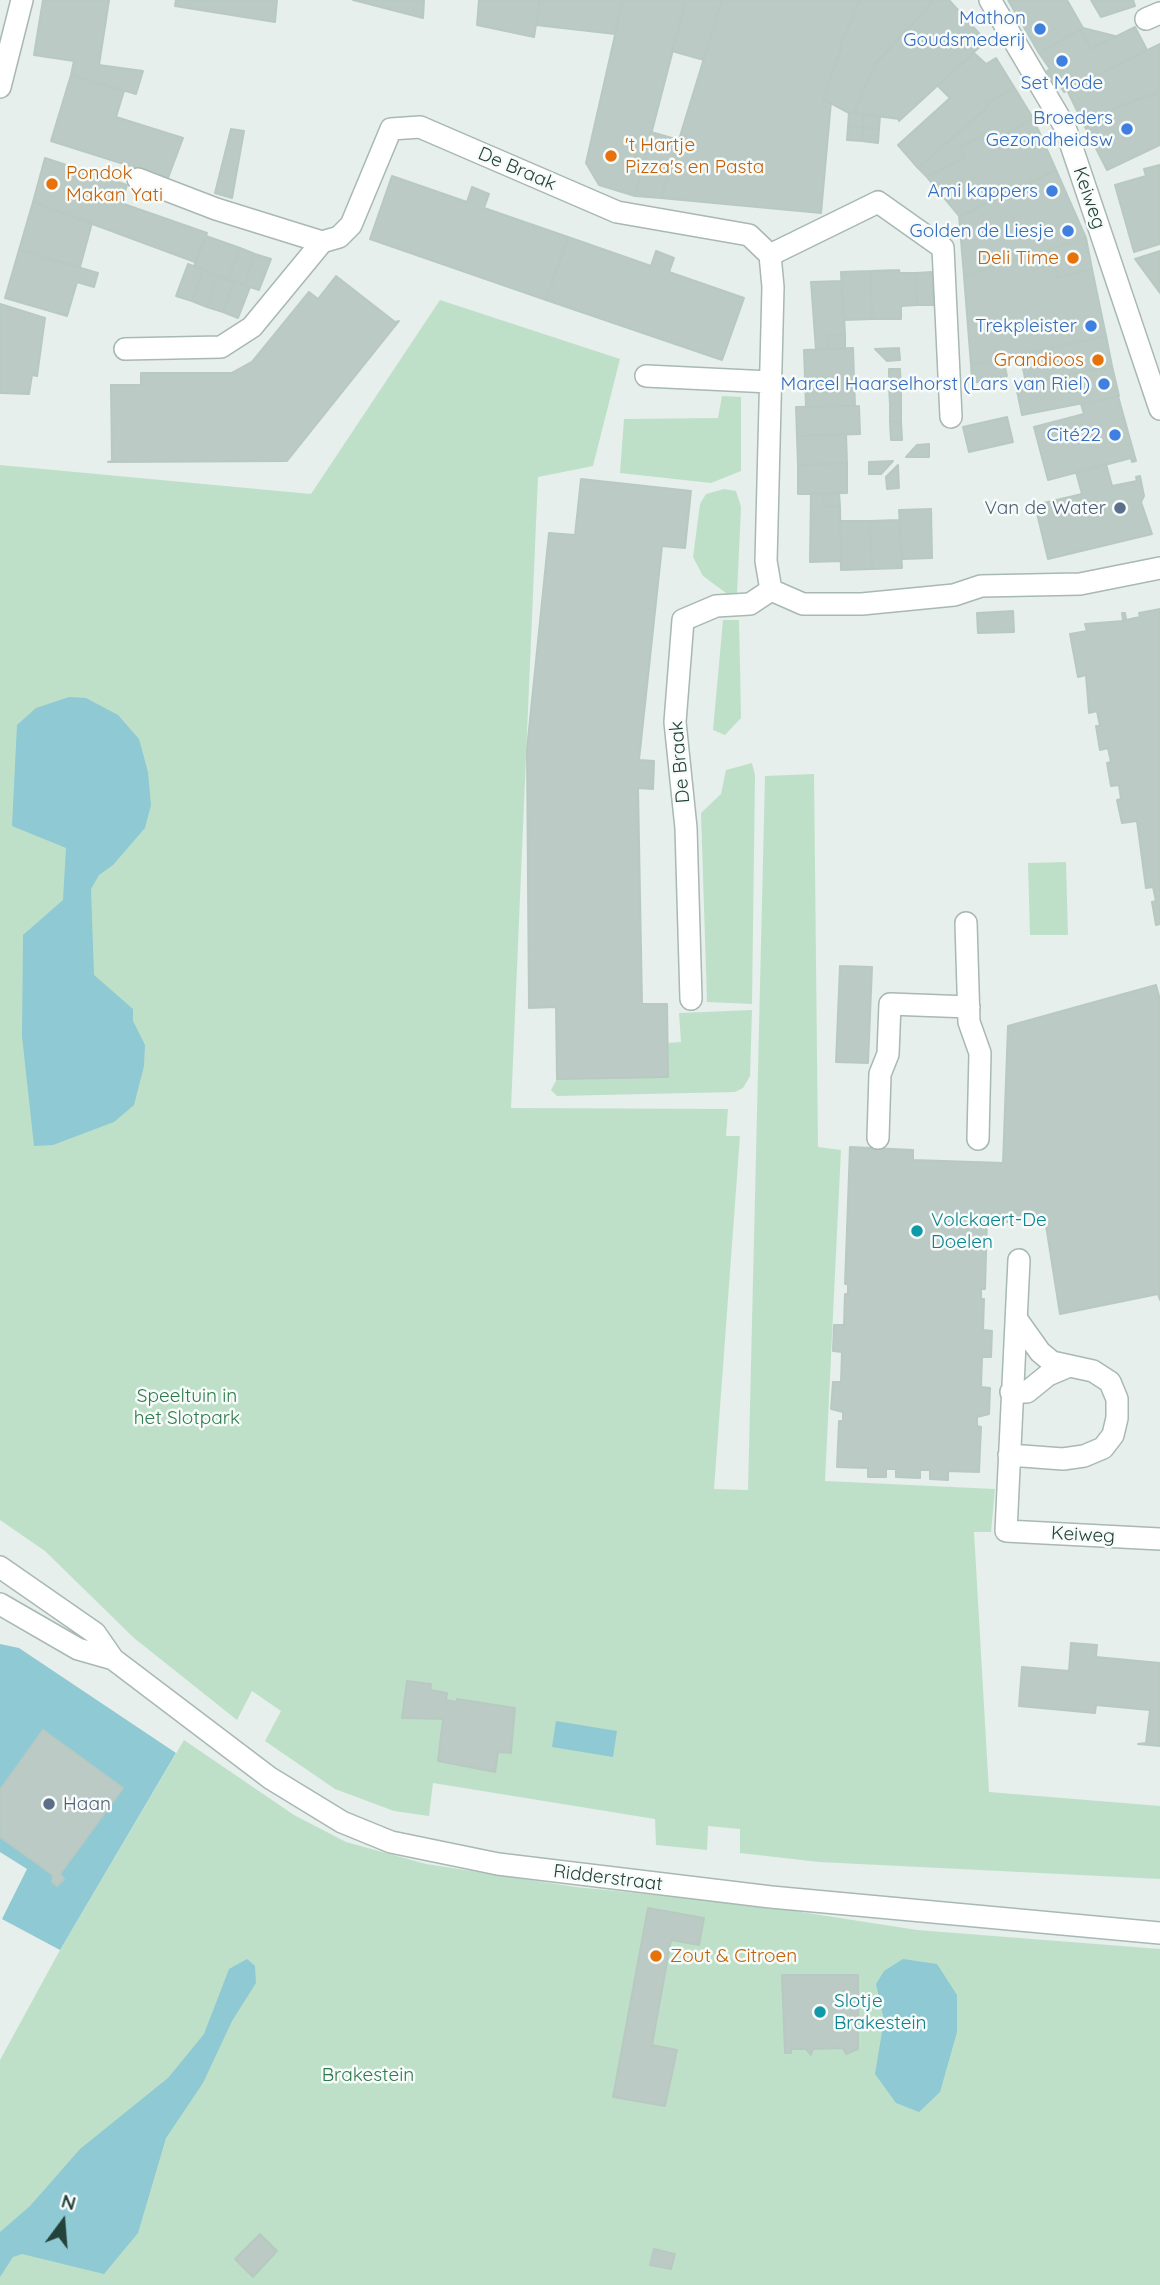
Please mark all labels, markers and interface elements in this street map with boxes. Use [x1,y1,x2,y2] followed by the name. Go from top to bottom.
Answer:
[903,7,1026,51] place label: Mathon Goudsmederij
[1032,21,1048,37] marker: Mathon Goudsmederij
[1054,53,1070,69] marker: Set Mode
[1021,72,1103,94] place label: Set Mode
[986,107,1113,151] place label: Broeders Gezondheidsw
[1119,121,1135,137] marker: Broeders Gezondheidsw
[625,134,764,178] place label: 't Hartje Pizza's en Pasta
[475,142,559,196] street label: De Braak
[603,148,619,164] marker: 't Hartje Pizza's en Pasta
[66,162,163,206] place label: Pondok Makan Yati
[1068,164,1110,232] street label: Keiweg
[44,176,60,192] marker: Pondok Makan Yati
[928,180,1038,202] place label: Ami kappers
[1044,183,1060,199] marker: Ami kappers
[910,220,1054,242] place label: Golden de Liesje
[1060,223,1076,239] marker: Golden de Liesje
[977,247,1059,269] place label: Deli Time
[1065,250,1081,266] marker: Deli Time
[975,315,1077,337] place label: Trekpleister
[1083,318,1099,334] marker: Trekpleister
[994,349,1084,371] place label: Grandioos
[1090,352,1106,368] marker: Grandioos
[781,373,1090,395] place label: Marcel Haarselhorst (Lars van Riel)
[1096,376,1112,392] marker: Marcel Haarselhorst (Lars van Riel)
[1046,424,1101,446] place label: Cité22
[1107,427,1123,443] marker: Cité22
[984,497,1106,519] place label: Van de Water
[1112,500,1128,516] marker: Van de Water
[665,720,695,804] street label: De Braak
[931,1209,1047,1253] place label: Volckaert-De Doelen
[909,1223,925,1239] marker: Volckaert-De Doelen
[134,1385,240,1429] park label: Speeltuin in het Slotpark
[1050,1522,1116,1548] street label: Keiweg
[63,1793,111,1815] place label: Haan
[41,1796,57,1812] marker: Haan
[552,1860,664,1896] street label: Ridderstraat
[670,1945,797,1967] place label: Zout & Citroen
[648,1948,664,1964] marker: Zout & Citroen
[834,1990,926,2034] place label: Slotje Brakestein
[812,2004,828,2020] marker: Slotje Brakestein
[322,2064,414,2086] park label: Brakestein
[28,2187,98,2257] north arrow
[59,2188,79,2215] text: N

